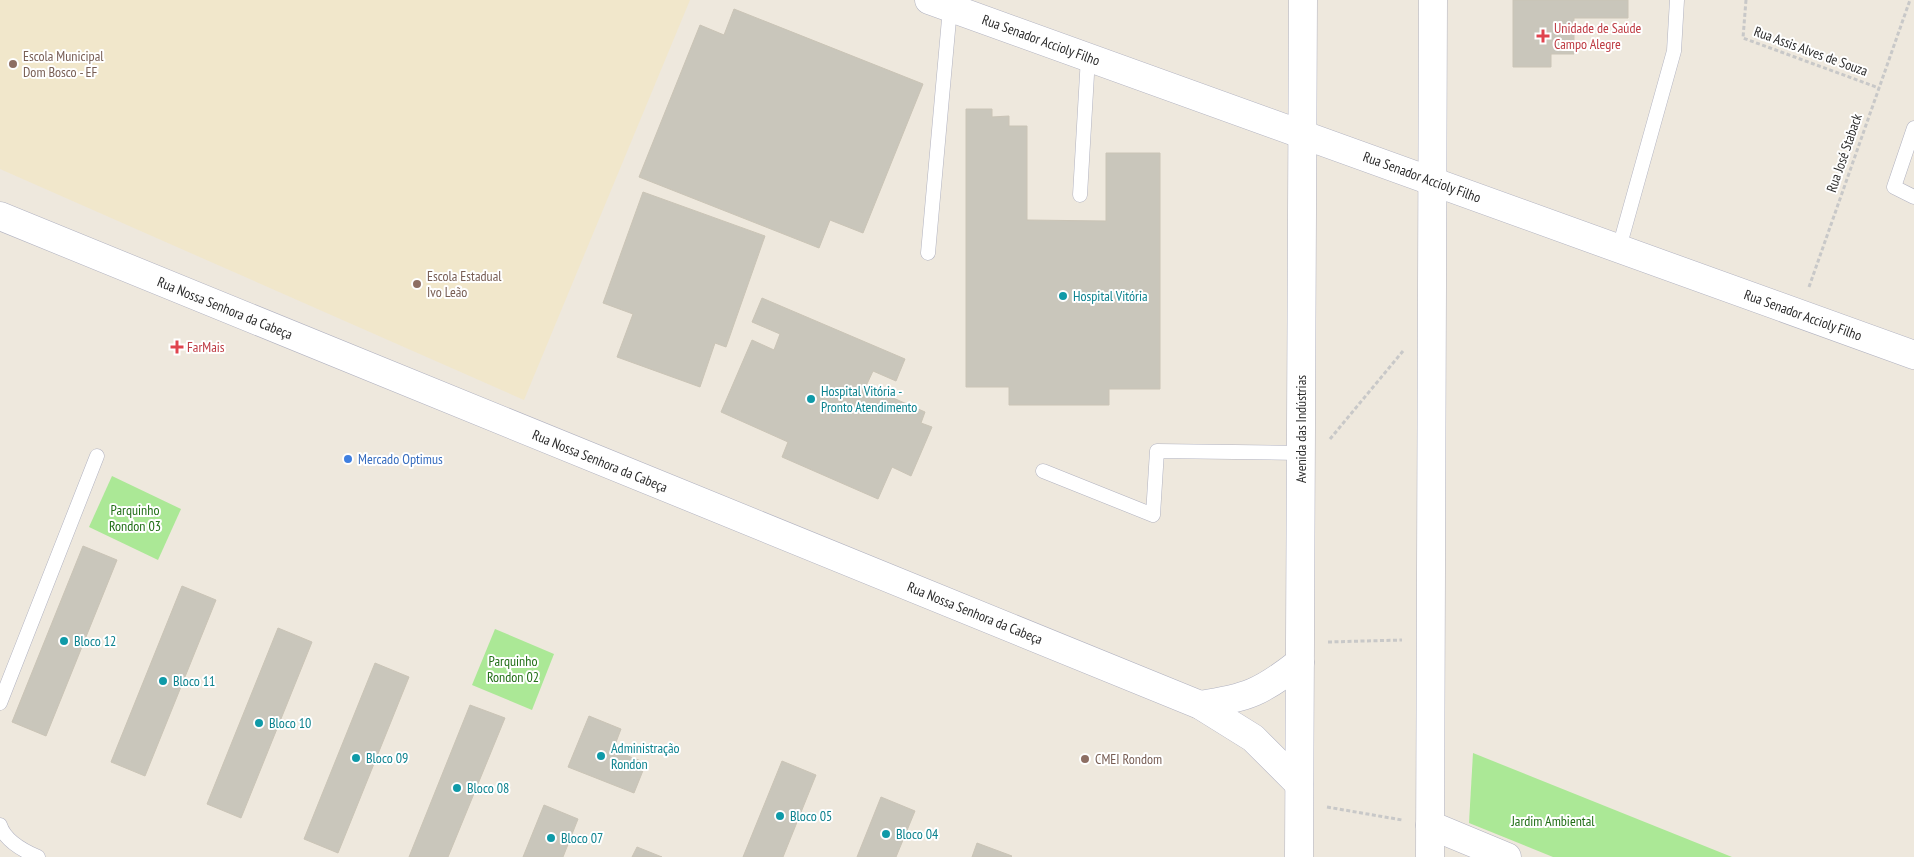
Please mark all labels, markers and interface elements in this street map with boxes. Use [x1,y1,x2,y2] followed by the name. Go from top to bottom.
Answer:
[980,10,1102,70] street label: Rua Senador Accioly Filho
[1554,19,1641,53] place label: Unidade de Saúde Campo Alegre
[1752,22,1870,80] street label: Rua Assis Alves de Souza
[1536,29,1550,43] marker: Unidade de Saúde Campo Alegre
[23,47,104,81] place label: Escola Municipal Dom Bosco - EF
[7,58,19,70] marker: Escola Municipal Dom Bosco - EF
[1822,111,1866,195] street label: Rua José Staback
[1361,147,1483,207] street label: Rua Senador Accioly Filho
[427,267,502,301] place label: Escola Estadual Ivo Leão
[155,273,295,343] street label: Rua Nossa Senhora da Cabeça
[411,278,423,290] marker: Escola Estadual Ivo Leão
[1742,285,1864,345] street label: Rua Senador Accioly Filho
[1073,287,1148,305] place label: Hospital Vitória
[1057,290,1069,302] marker: Hospital Vitória
[187,338,225,356] place label: FarMais
[171,341,183,353] marker: FarMais
[1292,375,1310,483] street label: Avenida das Indústrias
[821,382,917,416] place label: Hospital Vitória - Pronto Atendimento
[805,393,817,405] marker: Hospital Vitória - Pronto Atendimento
[530,426,670,496] street label: Rua Nossa Senhora da Cabeça
[358,450,443,468] place label: Mercado Optimus
[342,453,354,465] marker: Mercado Optimus
[109,501,161,535] park label: Parquinho Rondon 03
[905,578,1045,648] street label: Rua Nossa Senhora da Cabeça
[74,632,116,650] place label: Bloco 12
[58,635,70,647] marker: Bloco 12
[487,652,539,686] park label: Parquinho Rondon 02
[173,672,215,690] place label: Bloco 11
[157,675,169,687] marker: Bloco 11
[269,714,311,732] place label: Bloco 10
[253,717,265,729] marker: Bloco 10
[611,739,680,773] place label: Administração Rondon
[366,749,408,767] place label: Bloco 09
[595,750,607,762] marker: Administração Rondon
[1095,750,1162,768] place label: CMEI Rondom
[350,752,362,764] marker: Bloco 09
[1079,753,1091,765] marker: CMEI Rondom
[467,779,509,797] place label: Bloco 08
[451,782,463,794] marker: Bloco 08
[790,807,832,825] place label: Bloco 05
[774,810,786,822] marker: Bloco 05
[1510,812,1595,830] park label: Jardim Ambiental
[896,825,939,843] place label: Bloco 04
[880,828,892,840] marker: Bloco 04
[561,829,603,847] place label: Bloco 07
[545,832,557,844] marker: Bloco 07

